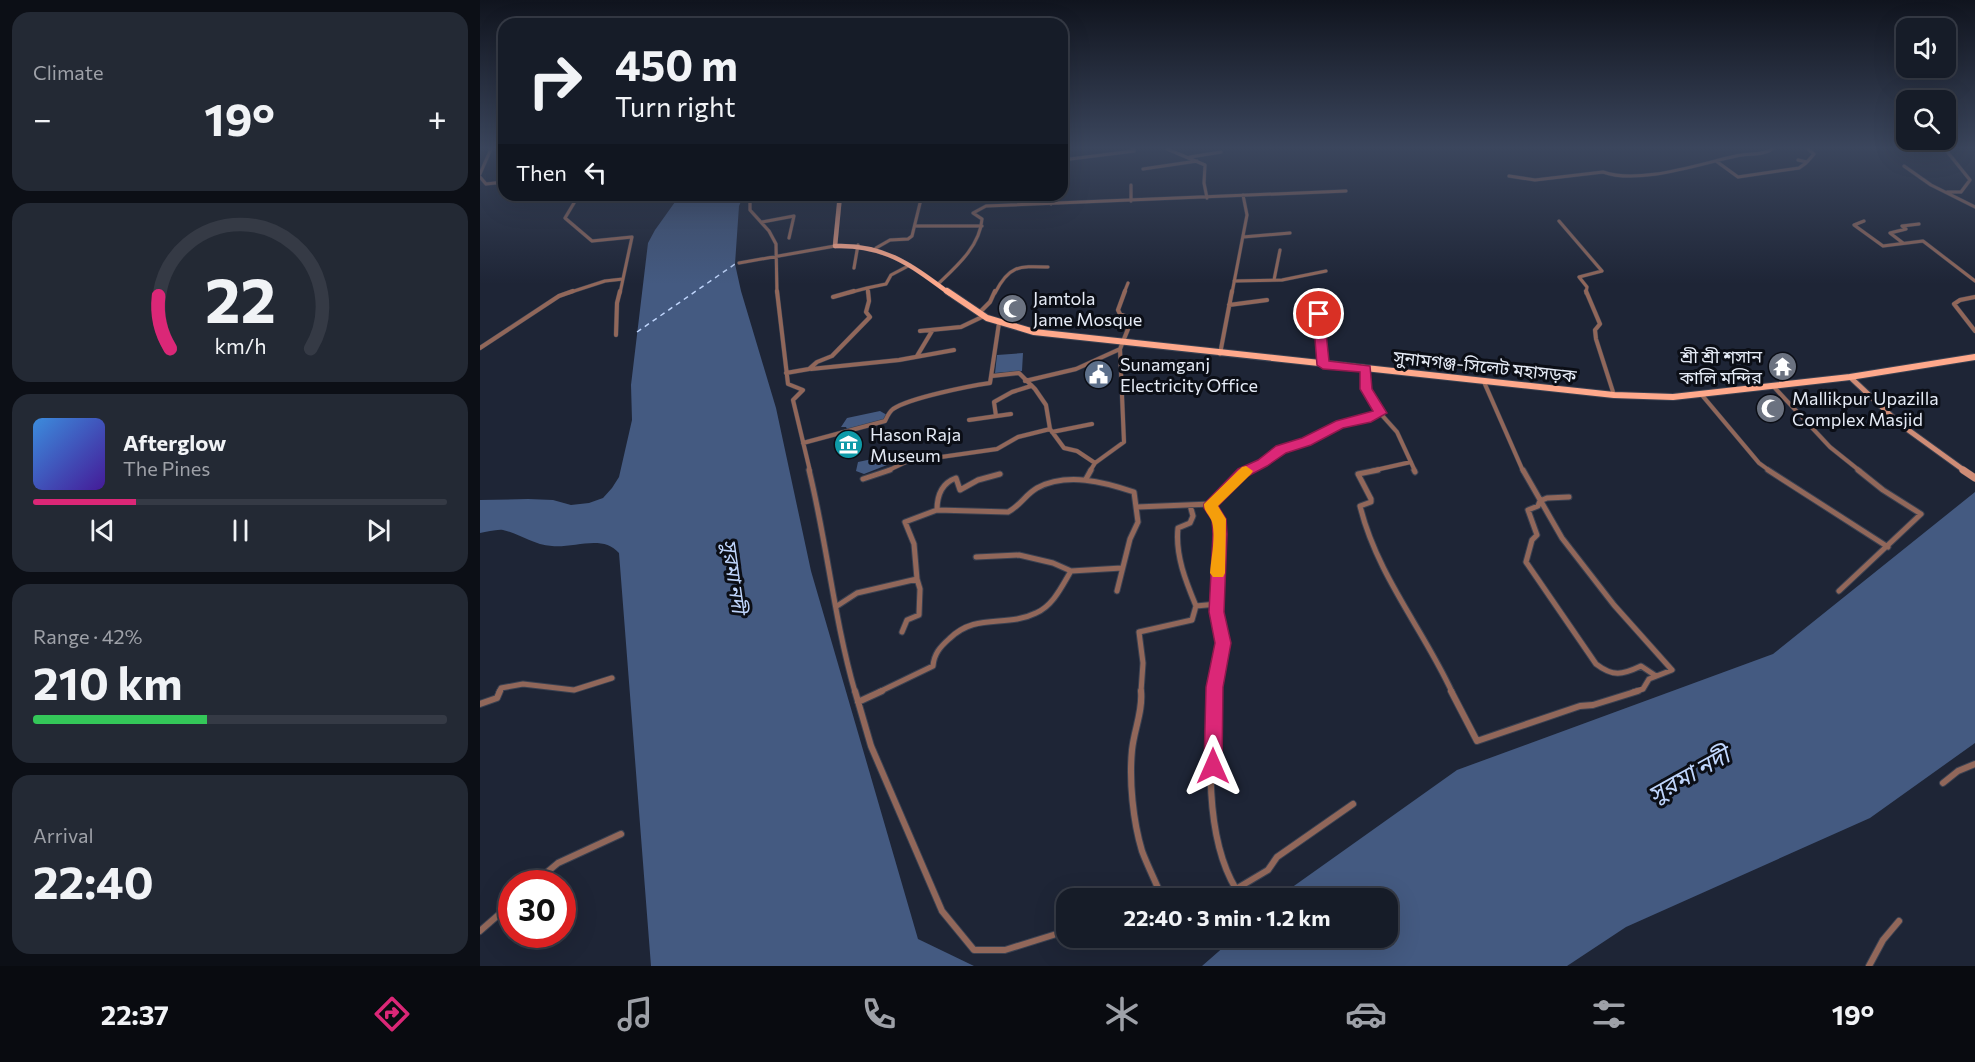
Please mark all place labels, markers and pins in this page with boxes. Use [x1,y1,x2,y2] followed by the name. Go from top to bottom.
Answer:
[1033,287,1142,330] place label: Jamtola Jame Mosque
[1293,288,1344,339] pin
[996,292,1028,324] mosque icon: Jamtola Jame Mosque
[1678,345,1763,388] place label: শ্রী শ্রী শসান কালি মন্দির
[1767,350,1799,382] temple icon: শ্রী শ্রী শসান কালি মন্দির
[1120,353,1258,396] place label: Sunamganj Electricity Office
[1083,358,1115,390] public building icon: Sunamganj Electricity Office
[1792,387,1939,430] place label: Mallikpur Upazilla Complex Masjid
[1755,392,1787,424] mosque icon: Mallikpur Upazilla Complex Masjid
[870,423,961,466] place label: Hason Raja Museum
[833,428,865,460] museum icon: Hason Raja Museum

